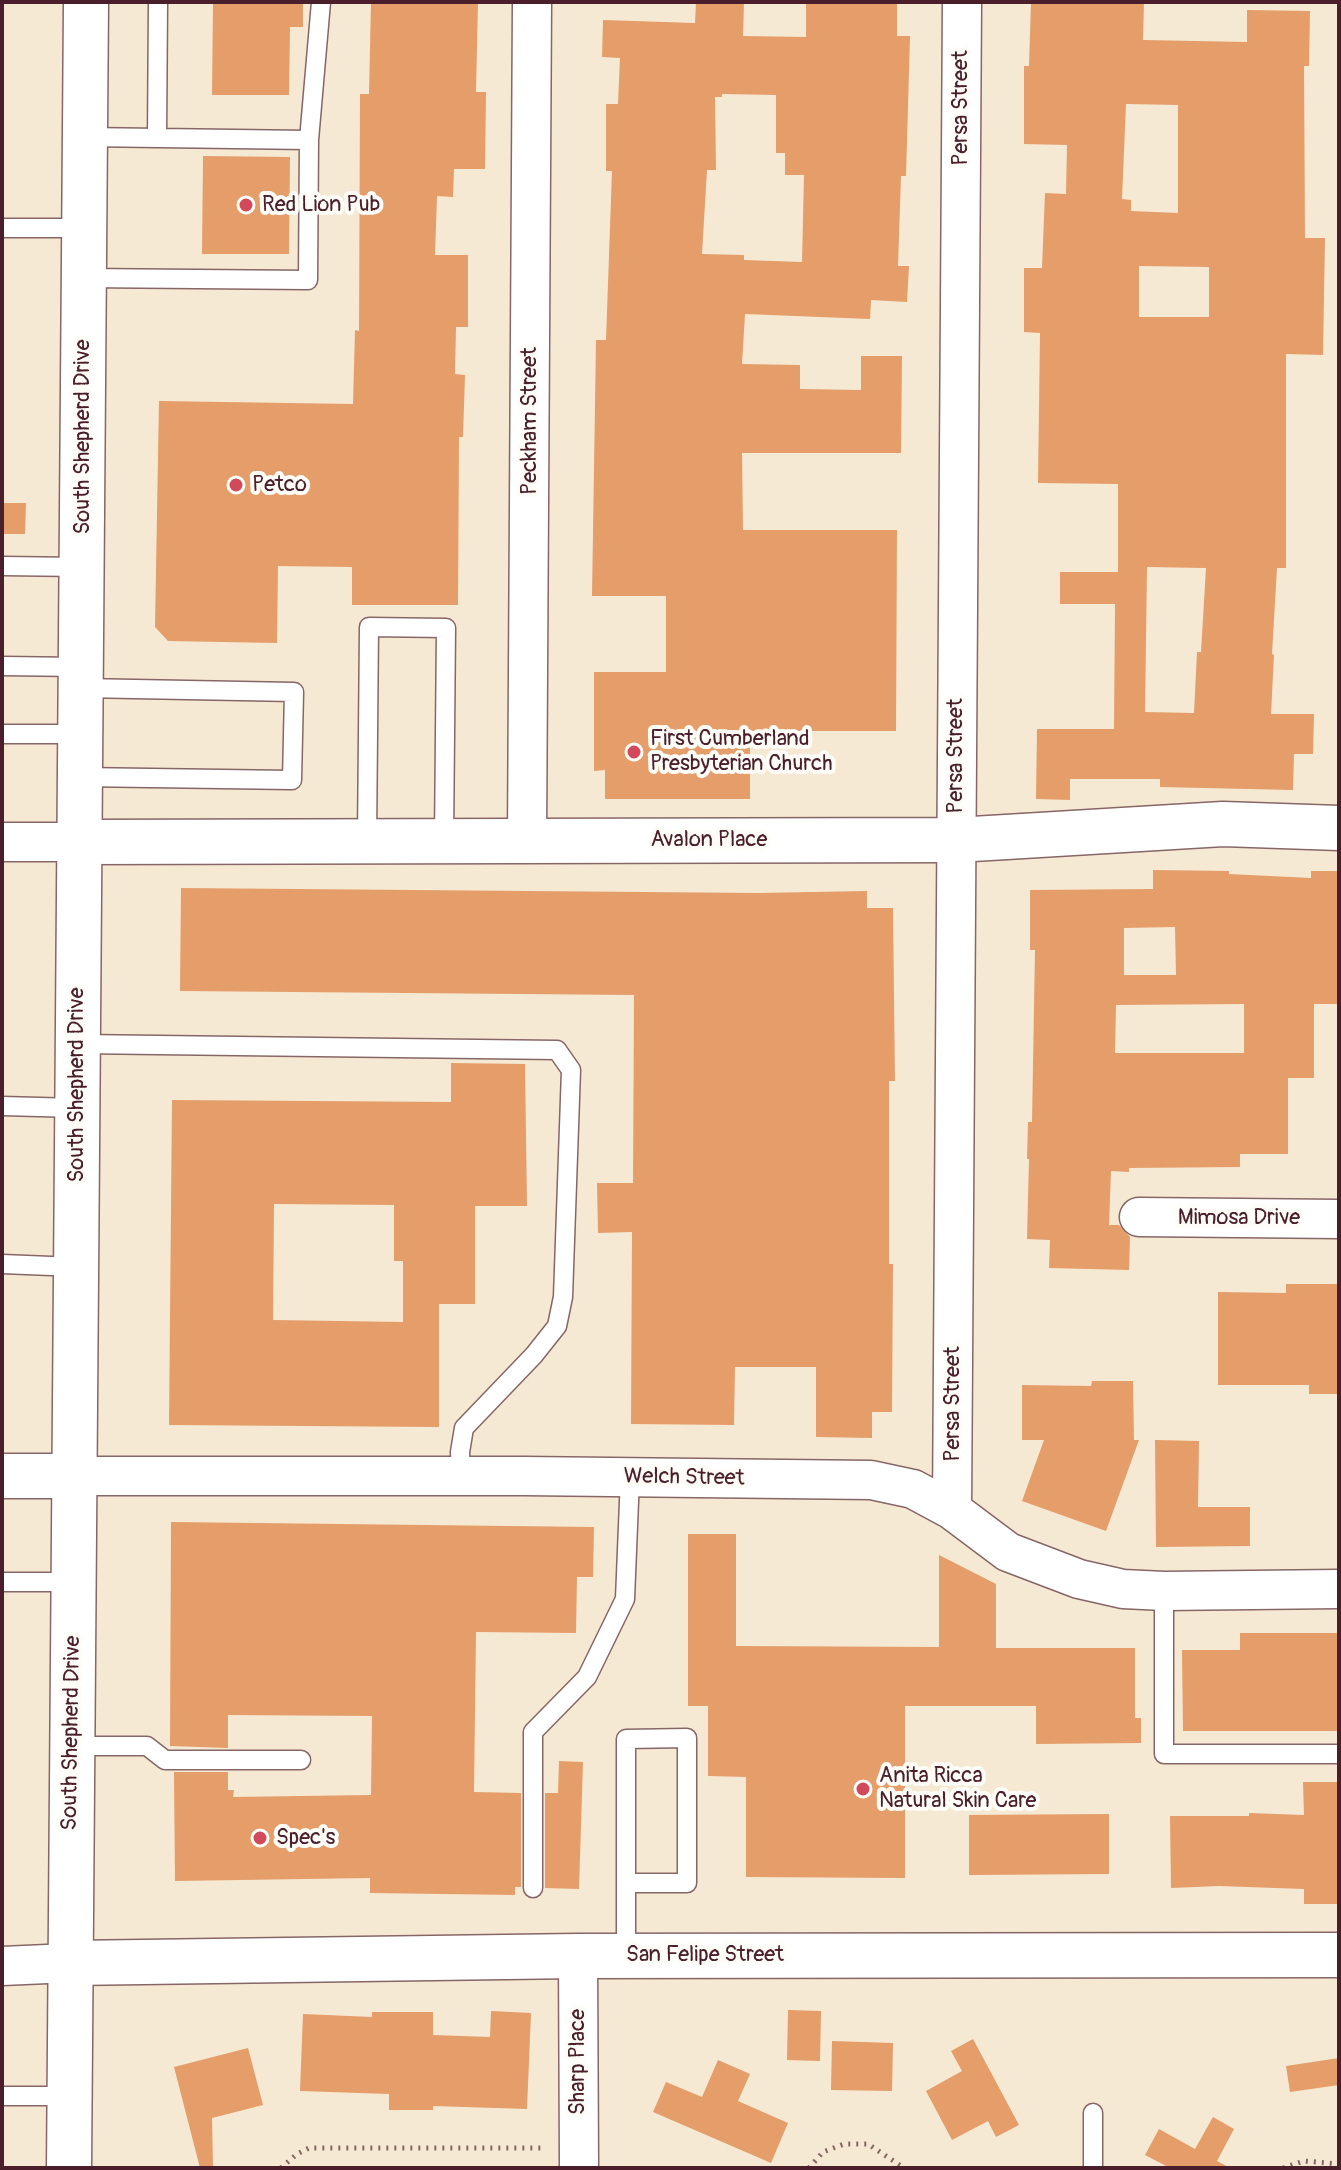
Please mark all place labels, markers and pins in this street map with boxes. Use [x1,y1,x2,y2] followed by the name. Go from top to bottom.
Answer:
[262,192,380,218] place label: Red Lion Pub
[237,196,255,214] marker: Red Lion Pub
[252,472,307,498] place label: Petco
[227,476,245,494] marker: Petco
[650,726,833,778] place label: First Cumberland Presbyterian Church
[625,743,643,761] marker: First Cumberland Presbyterian Church
[879,1763,1036,1814] place label: Anita Ricca Natural Skin Care
[854,1780,872,1798] marker: Anita Ricca Natural Skin Care
[276,1825,335,1851] place label: Spec's
[251,1829,269,1847] marker: Spec's

